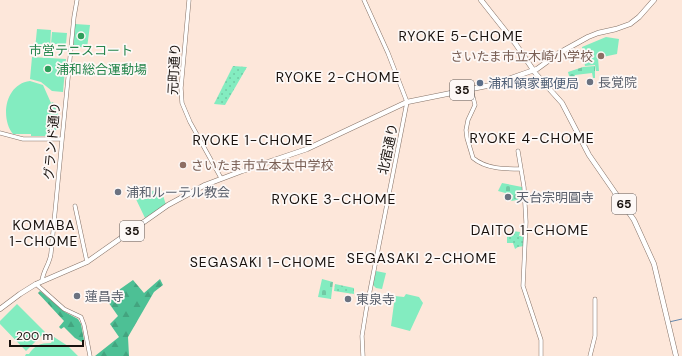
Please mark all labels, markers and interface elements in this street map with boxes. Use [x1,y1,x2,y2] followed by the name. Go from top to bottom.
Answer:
[398,27,524,45] district label: RYOKE 5-CHOME
[76,31,86,41] marker: 市営テニスコート
[29,42,133,59] place label: 市営テニスコート
[164,43,184,95] street label: 元町通り
[450,48,593,65] place label: さいたま市立木崎小学校
[596,51,606,61] marker: さいたま市立木崎小学校
[56,61,147,78] place label: 浦和総合運動場
[43,64,53,74] marker: 浦和総合運動場
[276,68,400,86] district label: RYOKE 2-CHOME
[598,74,637,91] place label: 長覚院
[488,75,579,92] place label: 浦和領家郵便局
[585,77,595,87] marker: 長覚院
[475,78,485,88] marker: 浦和領家郵便局
[450,80,474,100] road number: 35
[40,101,64,181] street label: グランド通り
[374,122,402,176] street label: 北宿通り
[469,129,595,147] district label: RYOKE 4-CHOME
[192,131,314,149] district label: RYOKE 1-CHOME
[191,157,334,174] place label: さいたま市立本太中学校
[178,160,188,170] marker: さいたま市立本太中学校
[126,184,230,201] place label: 浦和ルーテル教会
[113,187,123,197] marker: 浦和ルーテル教会
[516,189,594,206] place label: 天台宗明圓寺
[272,190,396,208] district label: RYOKE 3-CHOME
[503,192,513,202] marker: 天台宗明圓寺
[612,194,636,214] road number: 65
[9,216,79,250] district label: KOMABA 1-CHOME
[120,221,144,241] road number: 35
[471,221,589,239] district label: DAITO 1-CHOME
[347,249,497,267] district label: SEGASAKI 2-CHOME
[190,253,336,271] district label: SEGASAKI 1-CHOME
[85,288,124,305] place label: 蓮昌寺
[72,291,82,301] marker: 蓮昌寺
[356,291,395,308] place label: 東泉寺
[343,294,353,304] marker: 東泉寺
[10,322,83,348] scale bar
[16,328,53,344] text: 200 m

